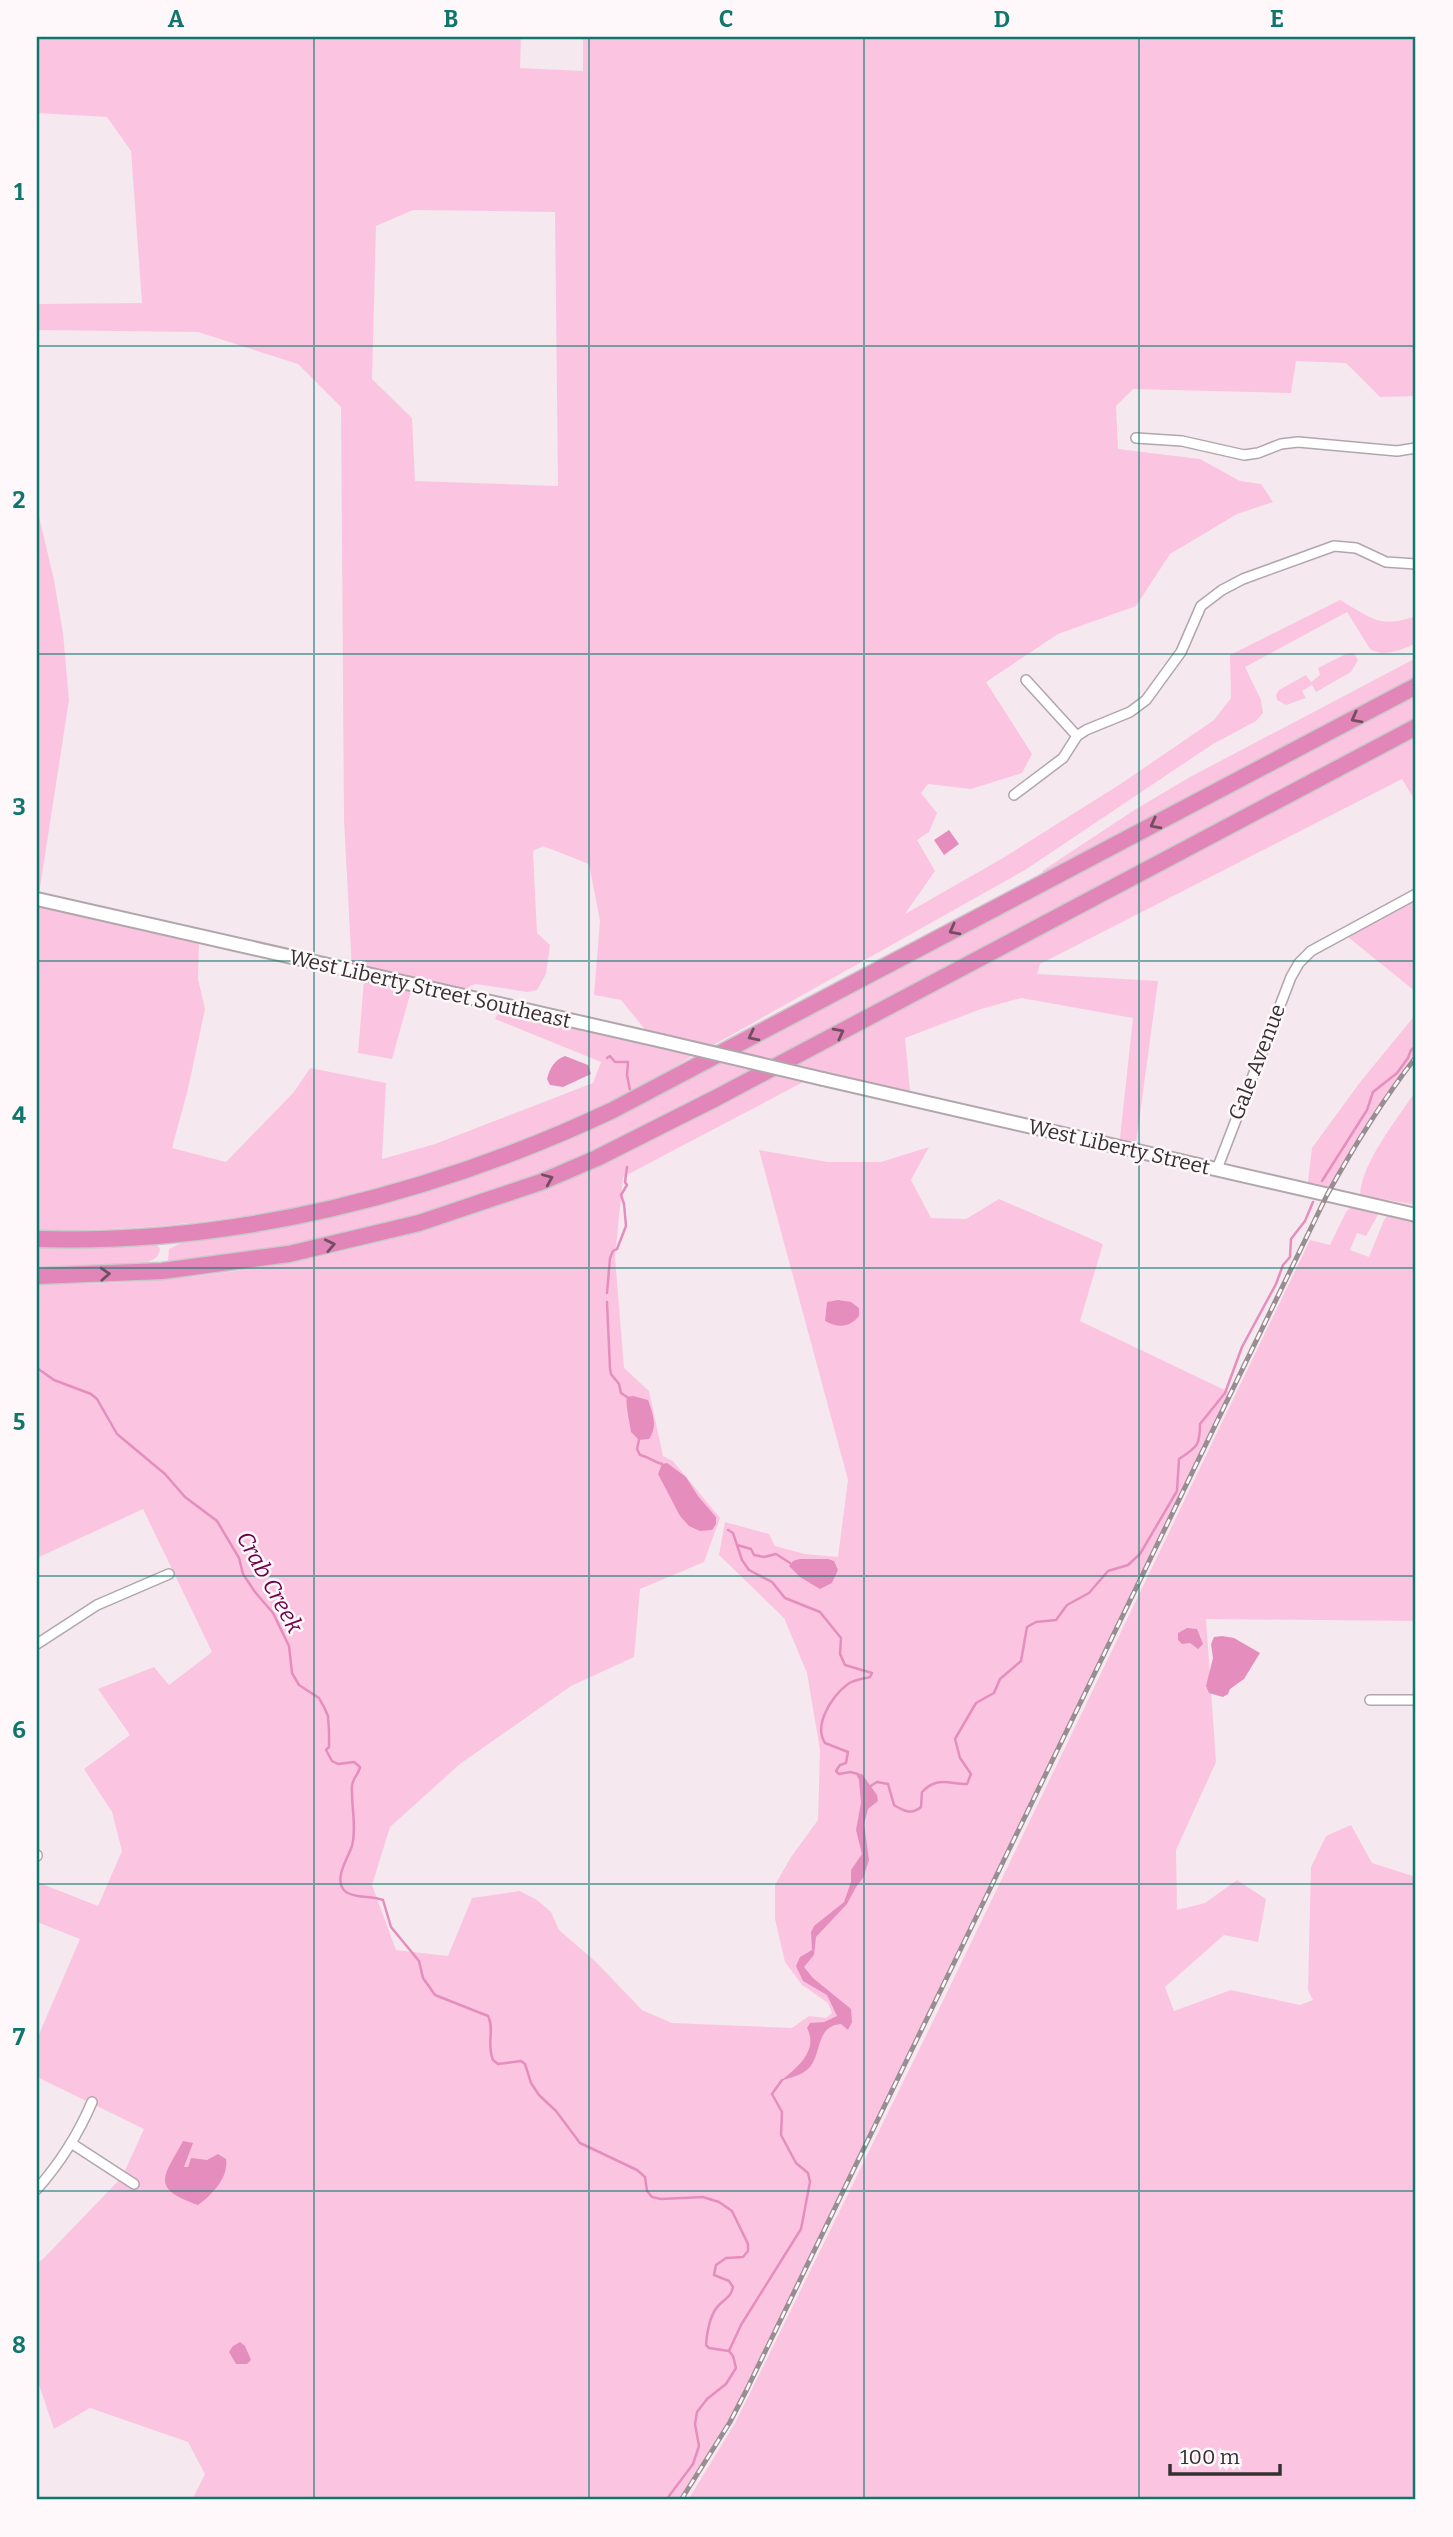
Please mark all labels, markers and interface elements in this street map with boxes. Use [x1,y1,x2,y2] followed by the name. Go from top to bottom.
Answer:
[168,5,185,33] text: A
[444,5,458,33] text: B
[719,5,733,33] text: C
[994,5,1010,33] text: D
[1270,5,1284,33] text: E
[14,178,24,206] text: 1
[13,486,26,514] text: 2
[1351,709,1363,723] one-way arrow
[12,793,26,821] text: 3
[1150,816,1162,830] one-way arrow
[949,922,961,936] one-way arrow
[287,944,574,1034] street label: West Liberty Street Southeast
[1223,1000,1291,1124] street label: Gale Avenue
[747,1028,760,1042] one-way arrow
[831,1028,844,1042] one-way arrow
[12,1101,26,1129] text: 4
[1026,1113,1213,1181] street label: West Liberty Street
[540,1173,553,1187] one-way arrow
[324,1239,336,1254] one-way arrow
[100,1266,111,1281] one-way arrow
[13,1408,25,1436] text: 5
[231,1526,310,1638] water label: Crab Creek
[12,1716,26,1744] text: 6
[13,2023,26,2051] text: 7
[12,2331,26,2359] text: 8
[1170,2432,1280,2476] scale bar
[1180,2444,1240,2470] text: 100 m

